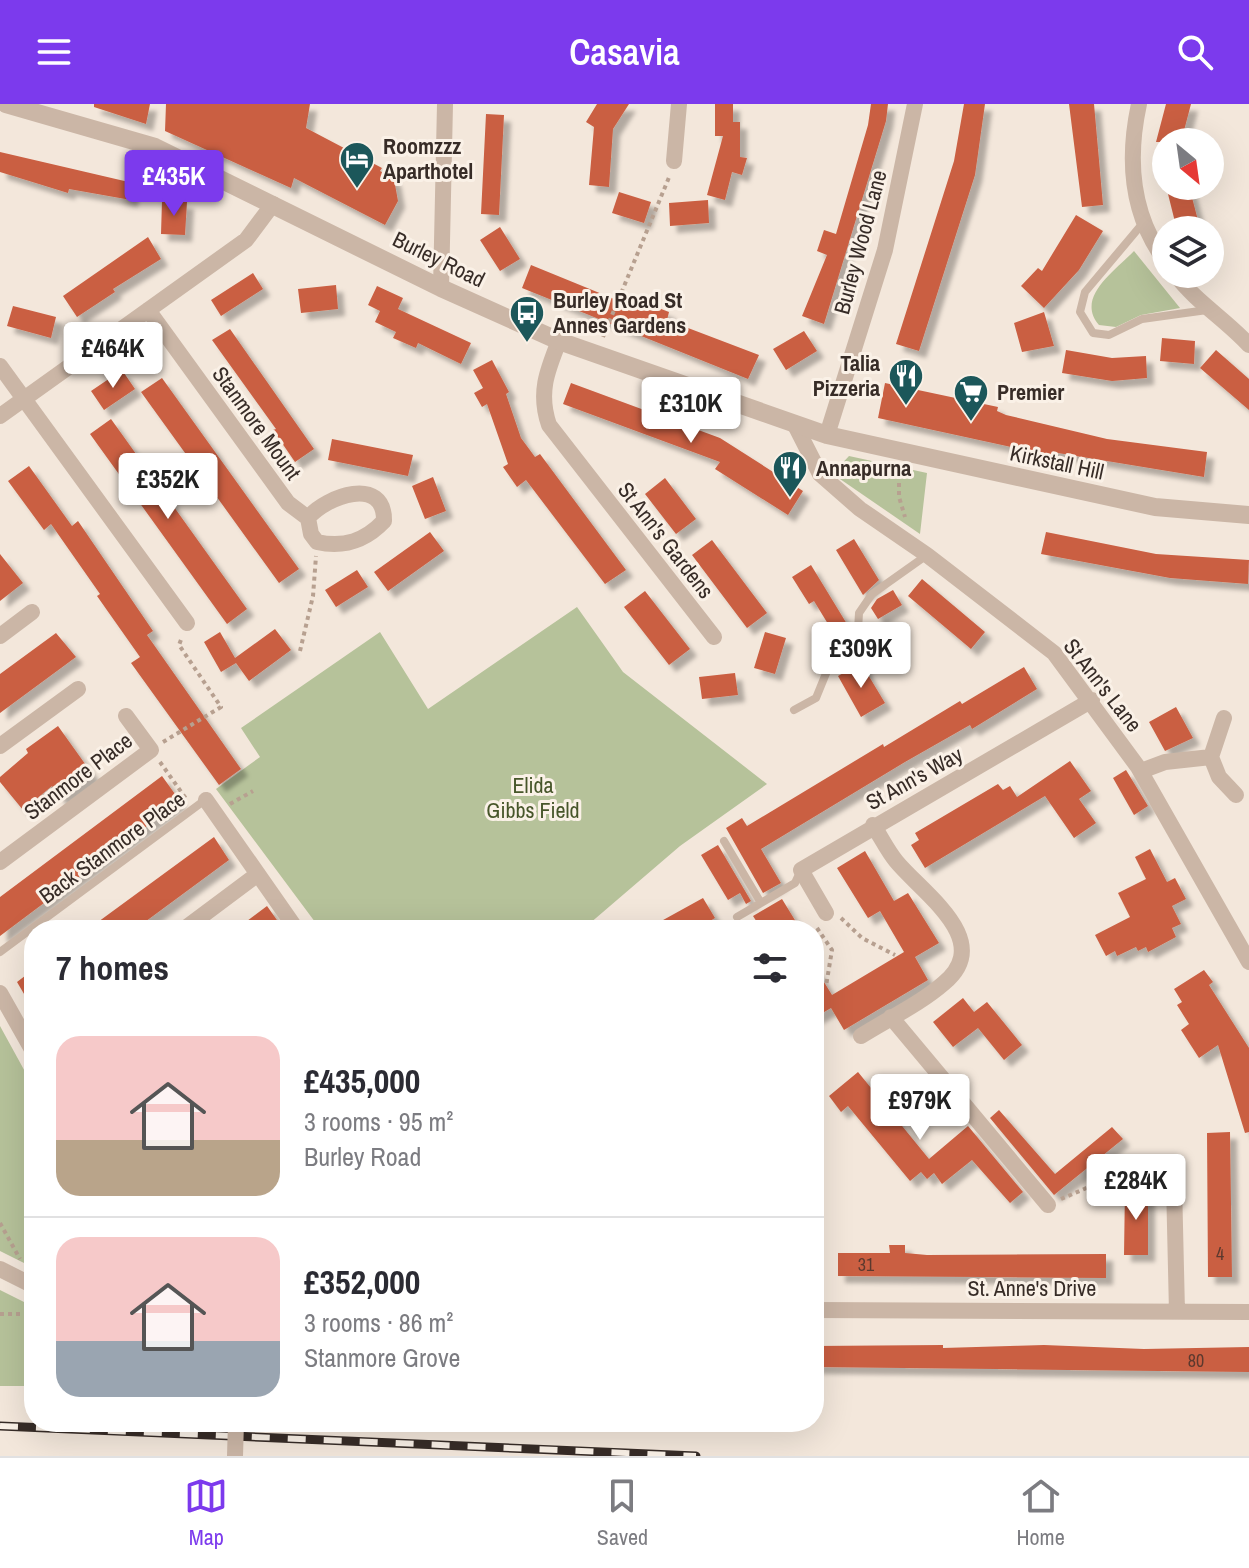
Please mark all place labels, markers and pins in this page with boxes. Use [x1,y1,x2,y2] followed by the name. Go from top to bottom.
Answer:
[383,131,473,186] place label: Roomzzz Aparthotel
[338,140,376,190] hotel icon: Roomzzz Aparthotel
[118,150,230,218] pin: £435K
[553,285,686,340] place label: Burley Road St Annes Gardens
[508,294,546,344] bus stop icon: Burley Road St Annes Gardens
[57,322,169,390] pin: £464K
[813,348,880,403] place label: Talia Pizzeria
[887,357,925,407] restaurant icon: Talia Pizzeria
[952,373,990,423] supermarket icon: Premier
[635,377,747,445] pin: £310K
[997,377,1064,407] place label: Premier
[771,449,809,499] restaurant icon: Annapurna
[112,453,224,521] pin: £352K
[816,453,911,483] place label: Annapurna
[805,622,917,690] pin: £309K
[864,1074,976,1142] pin: £979K
[1080,1154,1192,1222] pin: £284K

